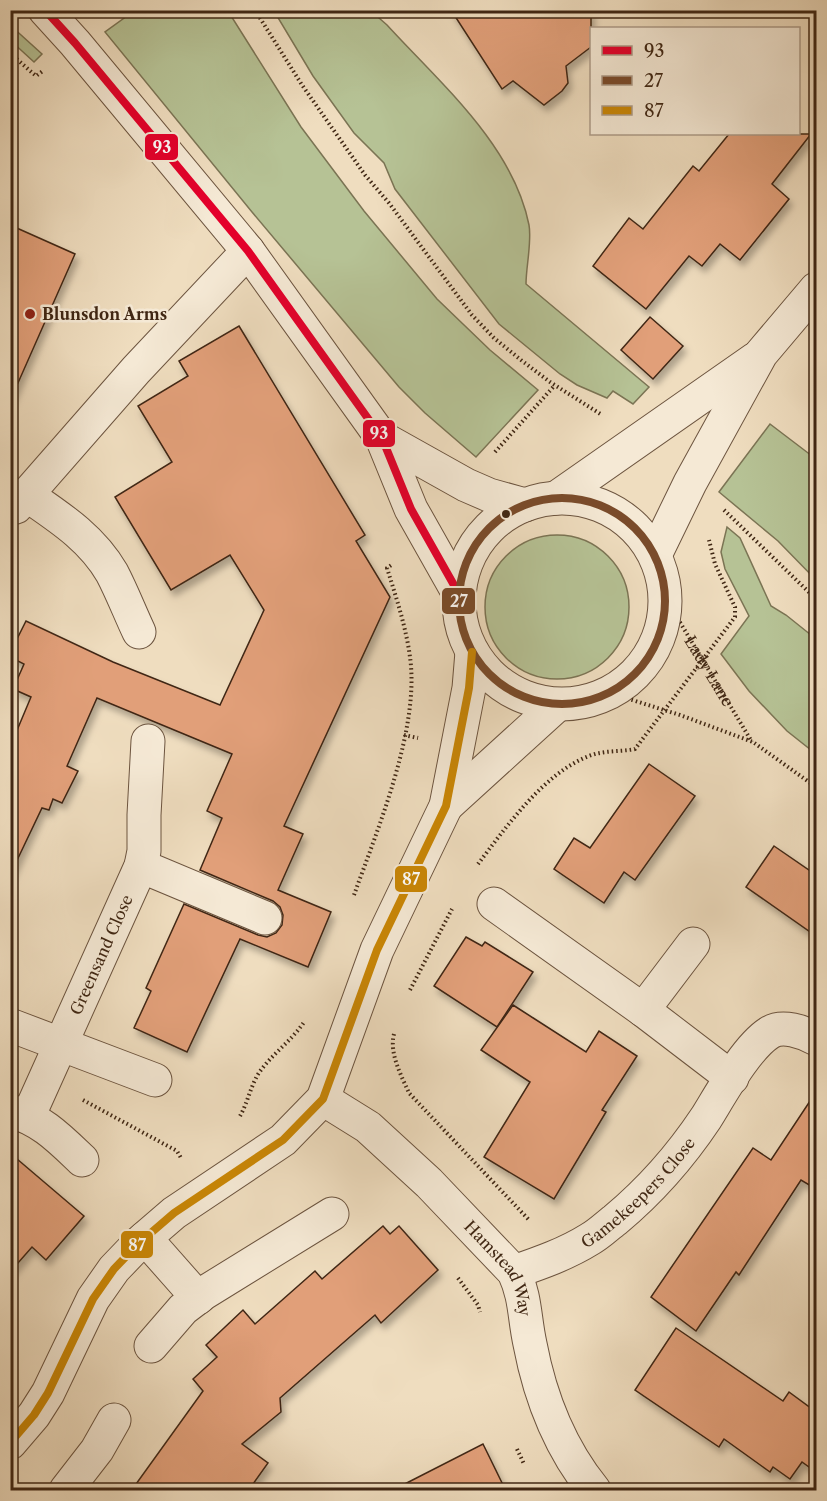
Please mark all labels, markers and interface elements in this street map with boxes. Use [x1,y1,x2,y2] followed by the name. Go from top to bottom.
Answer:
[590,27,800,135] legend
[644,40,664,62] text: 93
[644,70,663,92] text: 27
[644,100,664,122] text: 87
[144,133,179,161] line badge: 93
[153,137,171,157] text: 93
[42,304,167,324] place label: Blunsdon Arms
[23,307,37,321] marker: Blunsdon Arms
[362,419,396,448] line badge: 93
[370,423,388,443] text: 93
[500,508,512,520] unlabelled marker
[441,587,476,615] line badge: 27
[450,591,469,611] text: 27
[680,632,738,710] street label: Lady Lane
[394,865,428,893] line badge: 87
[402,869,421,889] text: 87
[65,891,137,1018] street label: Greensand Close
[577,1133,699,1252] street label: Gamekeepers Close
[460,1216,536,1319] street label: Hamstead Way
[120,1230,154,1259] line badge: 87
[128,1235,147,1255] text: 87

